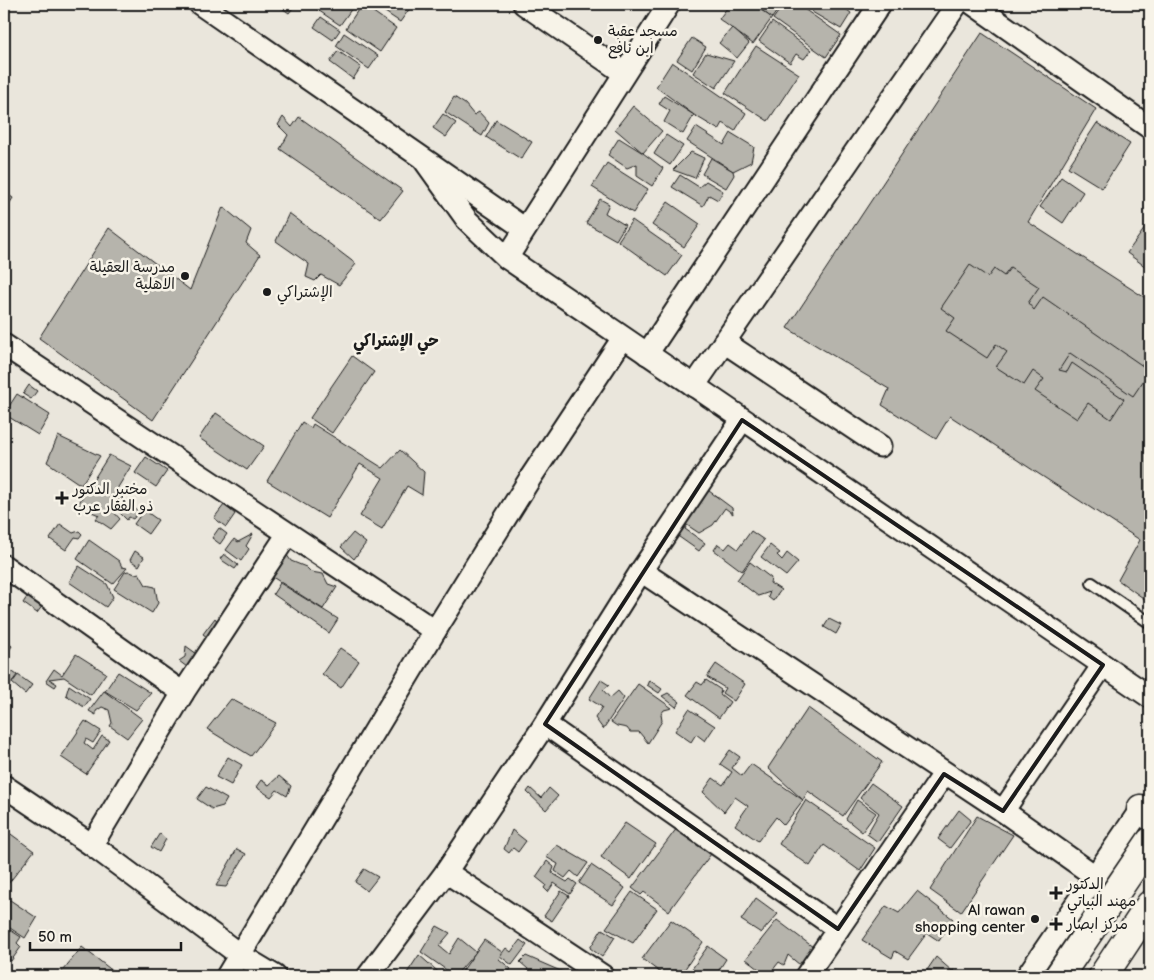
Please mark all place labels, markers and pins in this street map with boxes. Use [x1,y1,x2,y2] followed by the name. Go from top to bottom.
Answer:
[608,22,678,59] place label: مسجد عقبة ابن نافع
[592,34,604,46] marker: مسجد عقبة ابن نافع
[90,258,175,294] place label: مدرسة العقيلة الاهلية
[179,270,191,282] marker: مدرسة العقيلة الاهلية
[277,283,333,305] place label: الإشتراكي
[261,286,273,298] marker: الإشتراكي
[72,480,153,516] place label: مختبر الدكتور ذو الفقار عرب
[55,491,69,505] marker: مختبر الدكتور ذو الفقار عرب
[1066,875,1136,914] place label: الدكتور مهند البياتي
[1049,886,1063,900] marker: الدكتور مهند البياتي
[915,901,1026,937] place label: Al rawan shopping center
[1029,913,1041,925] marker: Al rawan shopping center
[1066,915,1128,934] place label: مركز ابصار
[1049,917,1063,931] marker: مركز ابصار

